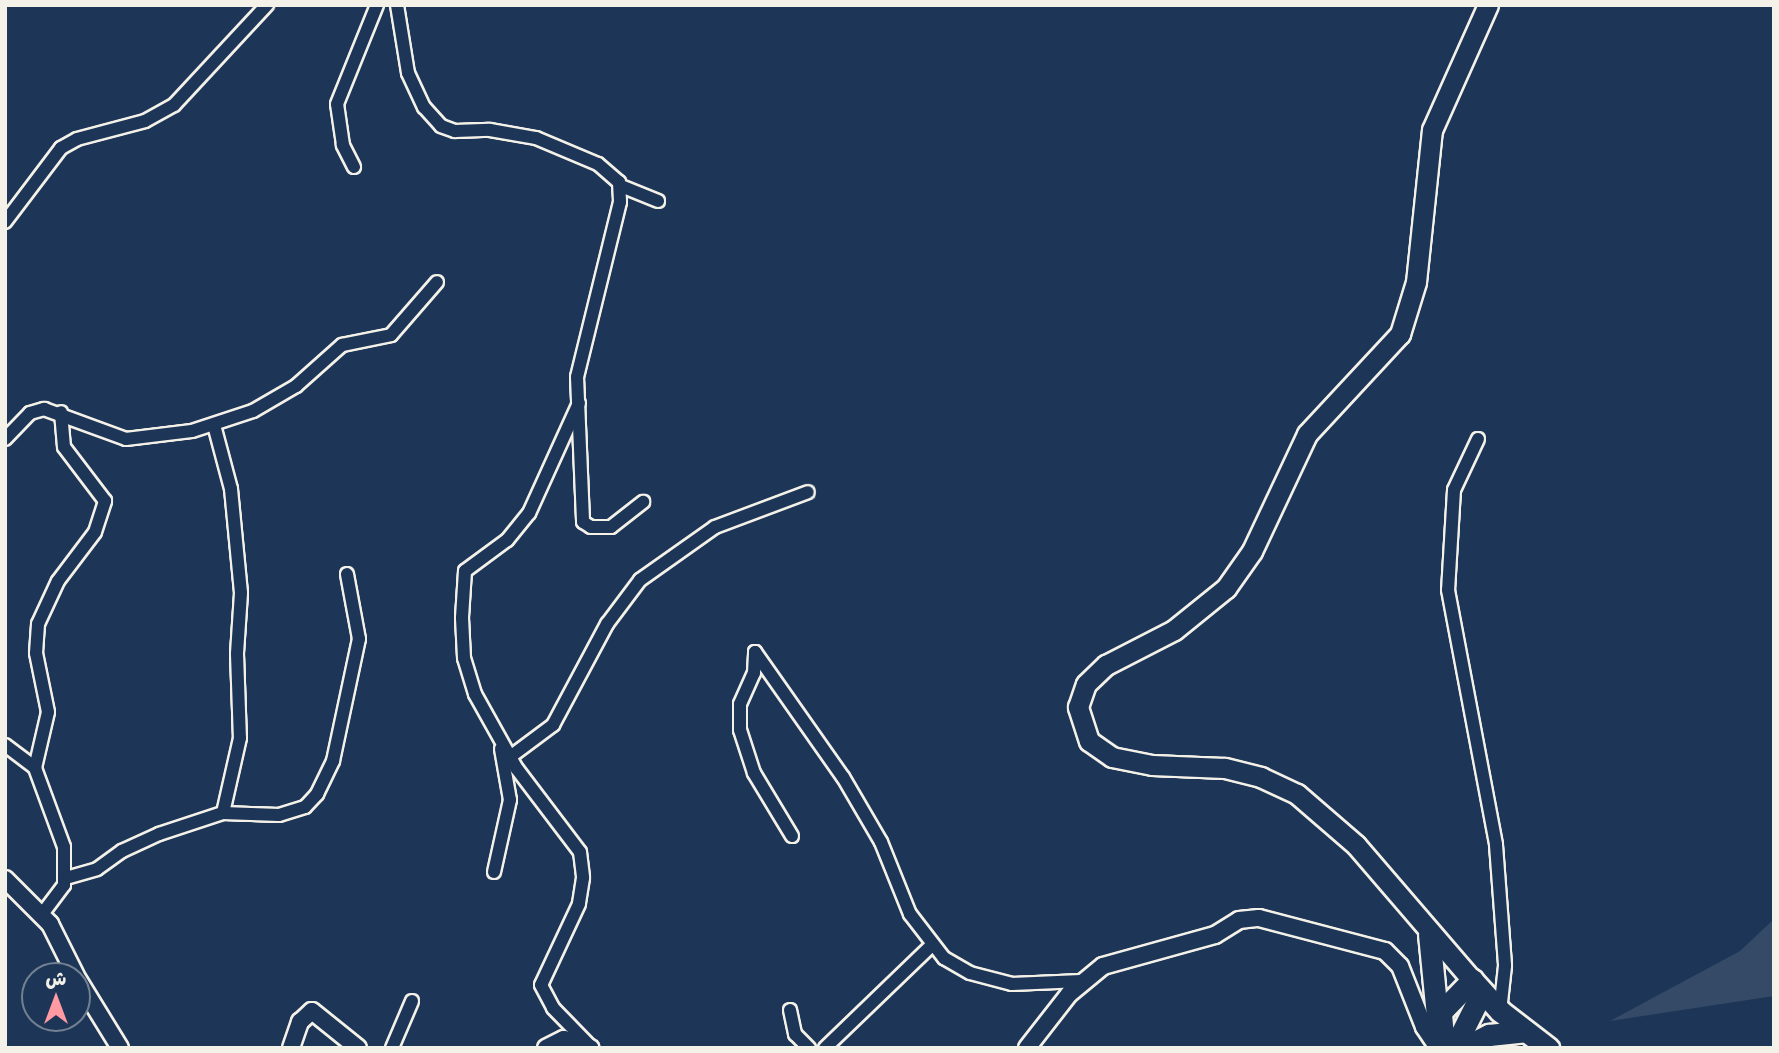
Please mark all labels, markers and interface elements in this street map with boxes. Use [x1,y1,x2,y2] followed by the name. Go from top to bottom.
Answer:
[21,962,91,1032] north arrow
[46,965,66,991] text: ش

